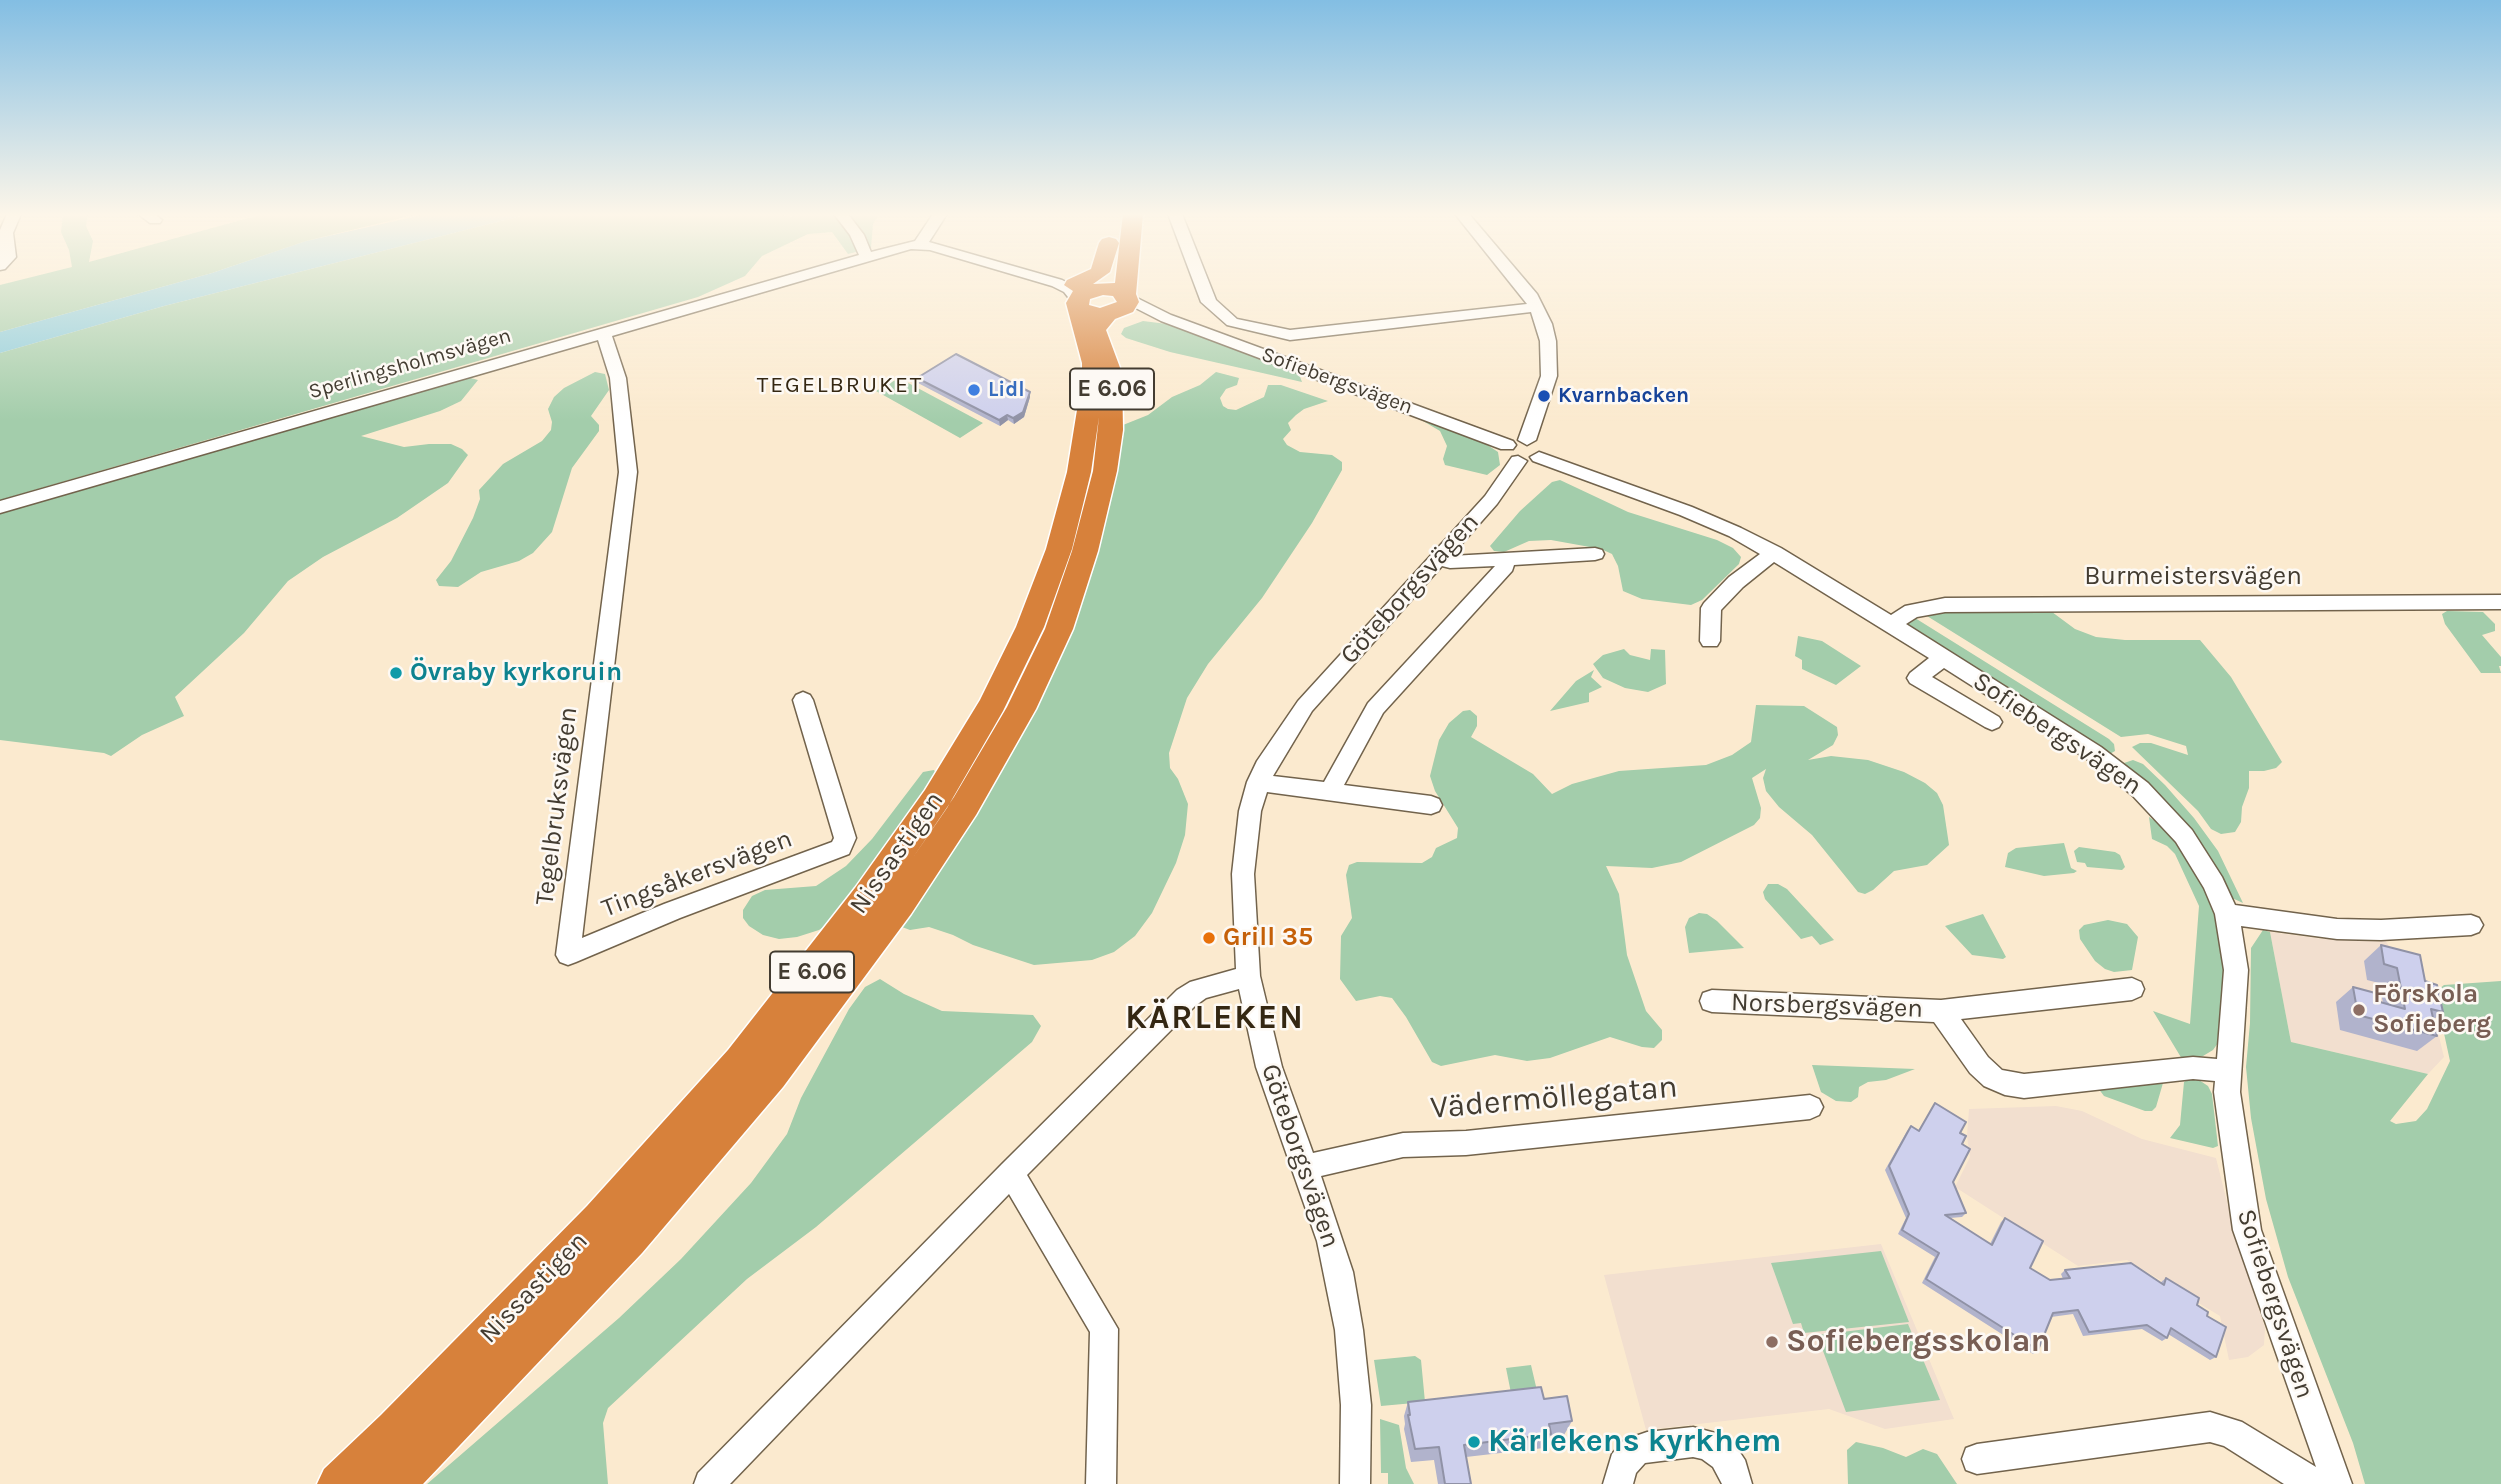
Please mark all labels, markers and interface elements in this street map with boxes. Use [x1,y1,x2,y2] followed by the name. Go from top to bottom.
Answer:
[306,323,514,405] street label: Sperlingsholmsvägen
[1258,342,1416,420] street label: Sofiebergsvägen
[1070,368,1154,410] road number: E 6.06
[758,371,922,399] district label: TEGELBRUKET
[988,377,1025,403] place label: Lidl
[966,382,982,398] marker: Lidl
[1558,383,1689,409] place label: Kvarnbacken
[1536,388,1552,404] marker: Kvarnbacken
[1334,507,1486,671] street label: Göteborgsvägen
[2084,561,2302,593] street label: Burmeistersvägen
[410,657,622,689] place label: Övraby kyrkoruin
[388,665,404,681] marker: Övraby kyrkoruin
[1967,666,2147,802] street label: Sofiebergsvägen
[529,705,585,907] street label: Tegelbruksvägen
[843,786,951,920] street label: Nissastigen
[597,823,797,925] street label: Tingsåkersvägen
[1223,922,1313,954] place label: Grill 35
[1201,930,1217,946] marker: Grill 35
[770,952,854,992] road number: E 6.06
[2373,979,2491,1040] place label: Förskola Sofieberg
[1730,987,1924,1025] street label: Norsbergsvägen
[1126,999,1304,1039] district label: KÄRLEKEN
[2351,1002,2367,1018] marker: Förskola Sofieberg
[1254,1060,1346,1252] street label: Göteborgsvägen
[1429,1068,1679,1128] street label: Vädermöllegatan
[2230,1205,2320,1403] street label: Sofiebergsvägen
[473,1226,595,1350] street label: Nissastigen
[1786,1323,2050,1361] place label: Sofiebergsskolan
[1764,1334,1780,1350] marker: Sofiebergsskolan
[1488,1423,1781,1461] place label: Kärlekens kyrkhem
[1466,1434,1482,1450] marker: Kärlekens kyrkhem

